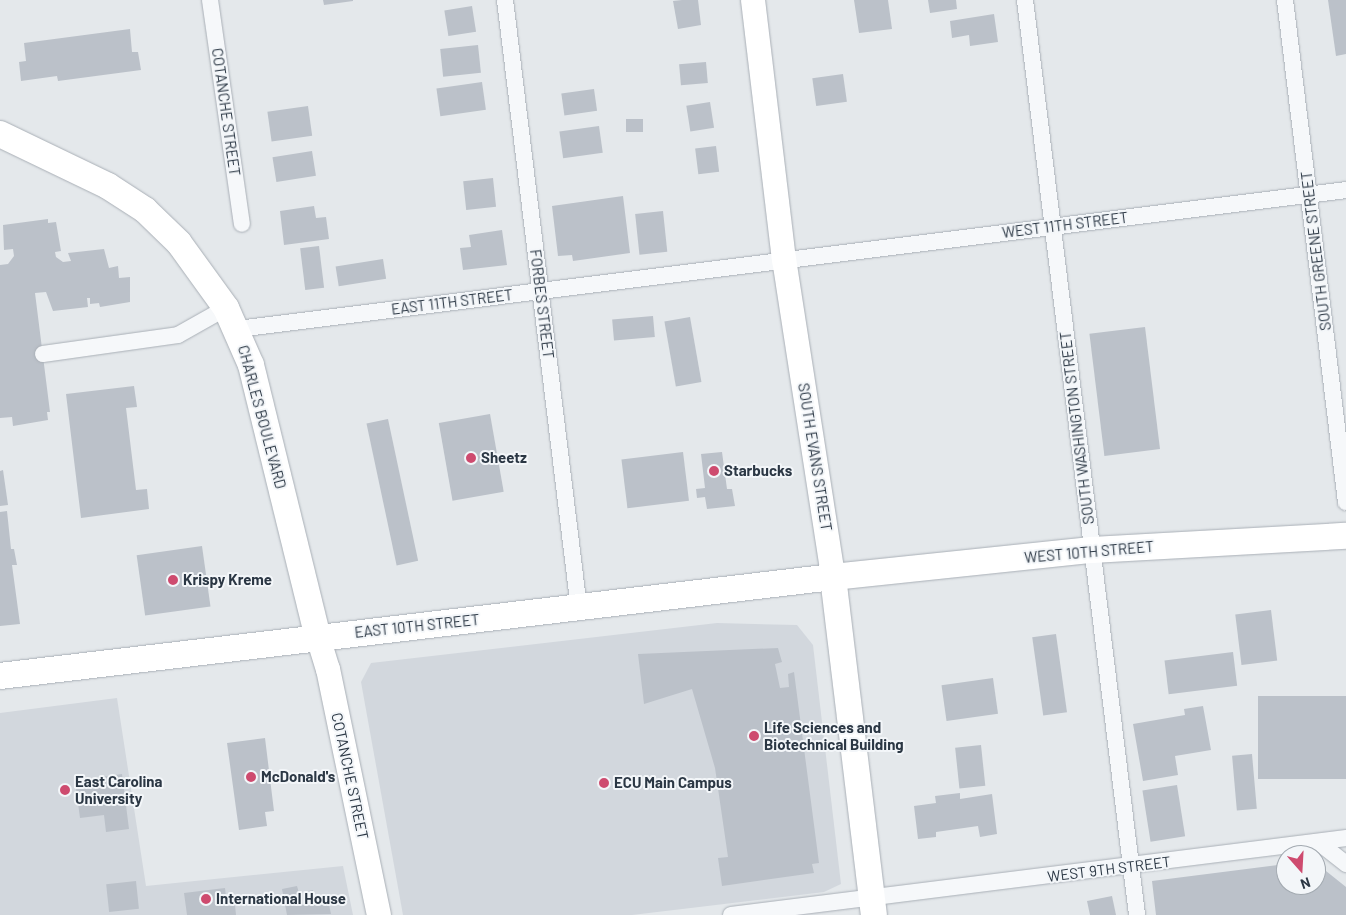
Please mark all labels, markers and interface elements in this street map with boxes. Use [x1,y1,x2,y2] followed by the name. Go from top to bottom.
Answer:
[208,47,244,177] street label: COTANCHE STREET
[1297,170,1335,332] street label: SOUTH GREENE STREET
[1001,208,1129,242] street label: WEST 11TH STREET
[526,248,558,360] street label: FORBES STREET
[390,286,514,318] street label: EAST 11TH STREET
[1056,330,1098,526] street label: SOUTH WASHINGTON STREET
[234,343,290,491] street label: CHARLES BOULEVARD
[794,382,836,532] street label: SOUTH EVANS STREET
[481,449,527,467] place label: Sheetz
[465,452,477,464] marker: Sheetz
[724,462,792,480] place label: Starbucks
[708,465,720,477] marker: Starbucks
[1023,537,1155,567] street label: WEST 10TH STREET
[183,571,272,589] place label: Krispy Kreme
[167,574,179,586] marker: Krispy Kreme
[354,610,480,642] street label: EAST 10TH STREET
[328,711,372,841] street label: COTANCHE STREET
[764,718,904,753] place label: Life Sciences and Biotechnical Building
[748,730,760,742] marker: Life Sciences and Biotechnical Building
[261,768,335,786] place label: McDonald's
[245,771,257,783] marker: McDonald's
[75,772,162,807] place label: East Carolina University
[614,774,732,792] place label: ECU Main Campus
[598,777,610,789] marker: ECU Main Campus
[59,784,71,796] marker: East Carolina University
[1276,845,1326,895] north arrow
[1046,853,1172,885] street label: WEST 9TH STREET
[1299,874,1313,893] text: N
[216,890,346,908] place label: International House
[200,893,212,905] marker: International House

